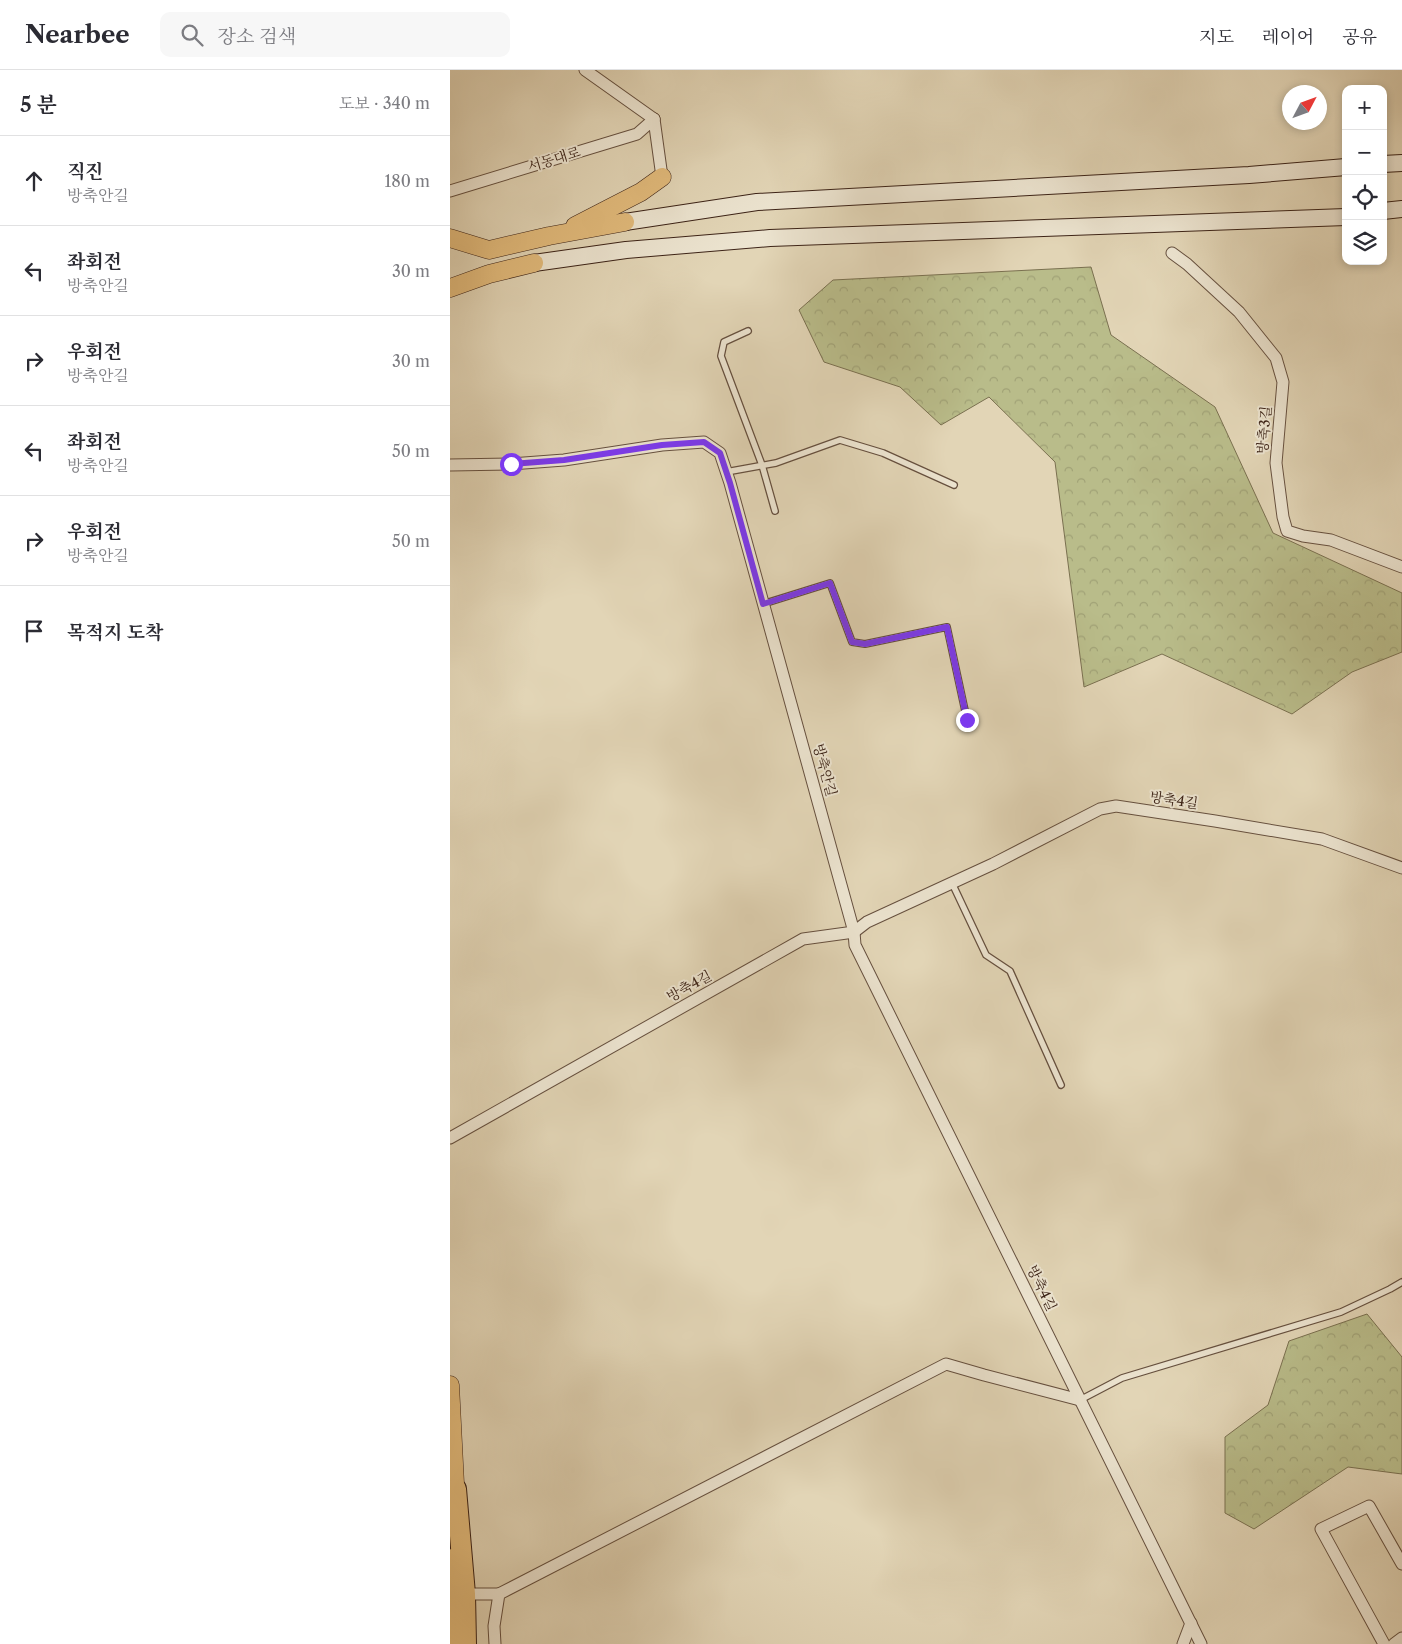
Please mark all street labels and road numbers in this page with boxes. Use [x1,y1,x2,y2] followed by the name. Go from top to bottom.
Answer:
[525,142,583,176] street label: 서동대로
[1253,405,1275,455] street label: 방축3길
[809,742,841,798] street label: 방축안길
[1149,788,1199,812] street label: 방축4길
[663,966,715,1006] street label: 방축4길
[1023,1262,1061,1314] street label: 방축4길

